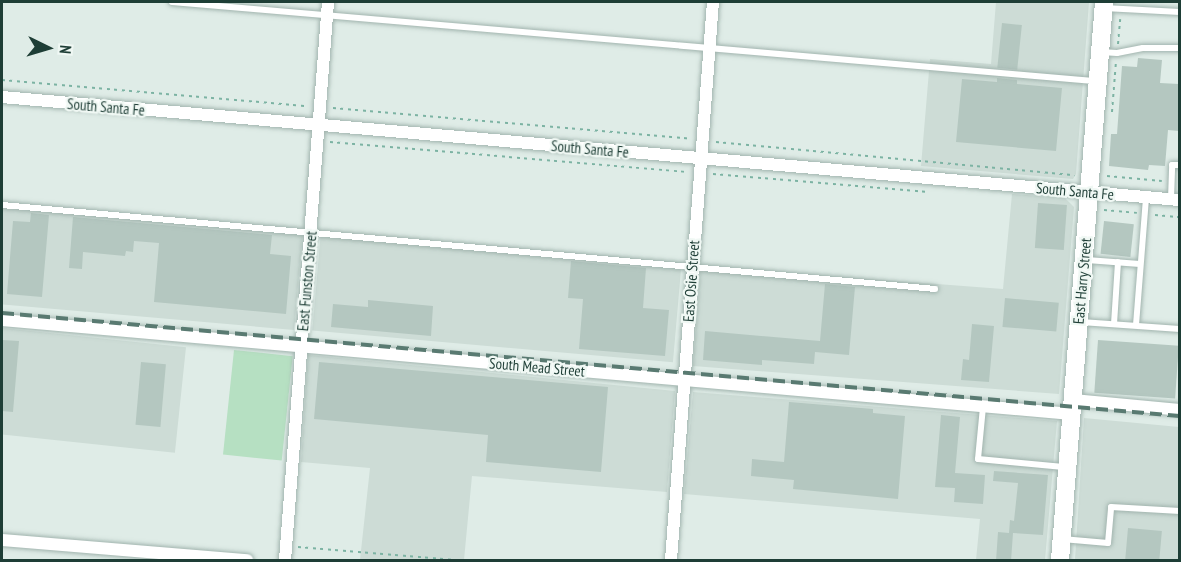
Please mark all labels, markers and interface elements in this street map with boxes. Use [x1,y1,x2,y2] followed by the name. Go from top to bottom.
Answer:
[18,18,78,78] north arrow
[56,44,76,55] text: N
[66,95,146,119] street label: South Santa Fe
[550,137,630,161] street label: South Santa Fe
[1035,179,1115,203] street label: South Santa Fe
[294,230,320,332] street label: East Funston Street
[1069,237,1095,325] street label: East Harry Street
[679,240,703,322] street label: East Osie Street
[489,354,585,380] street label: South Mead Street

